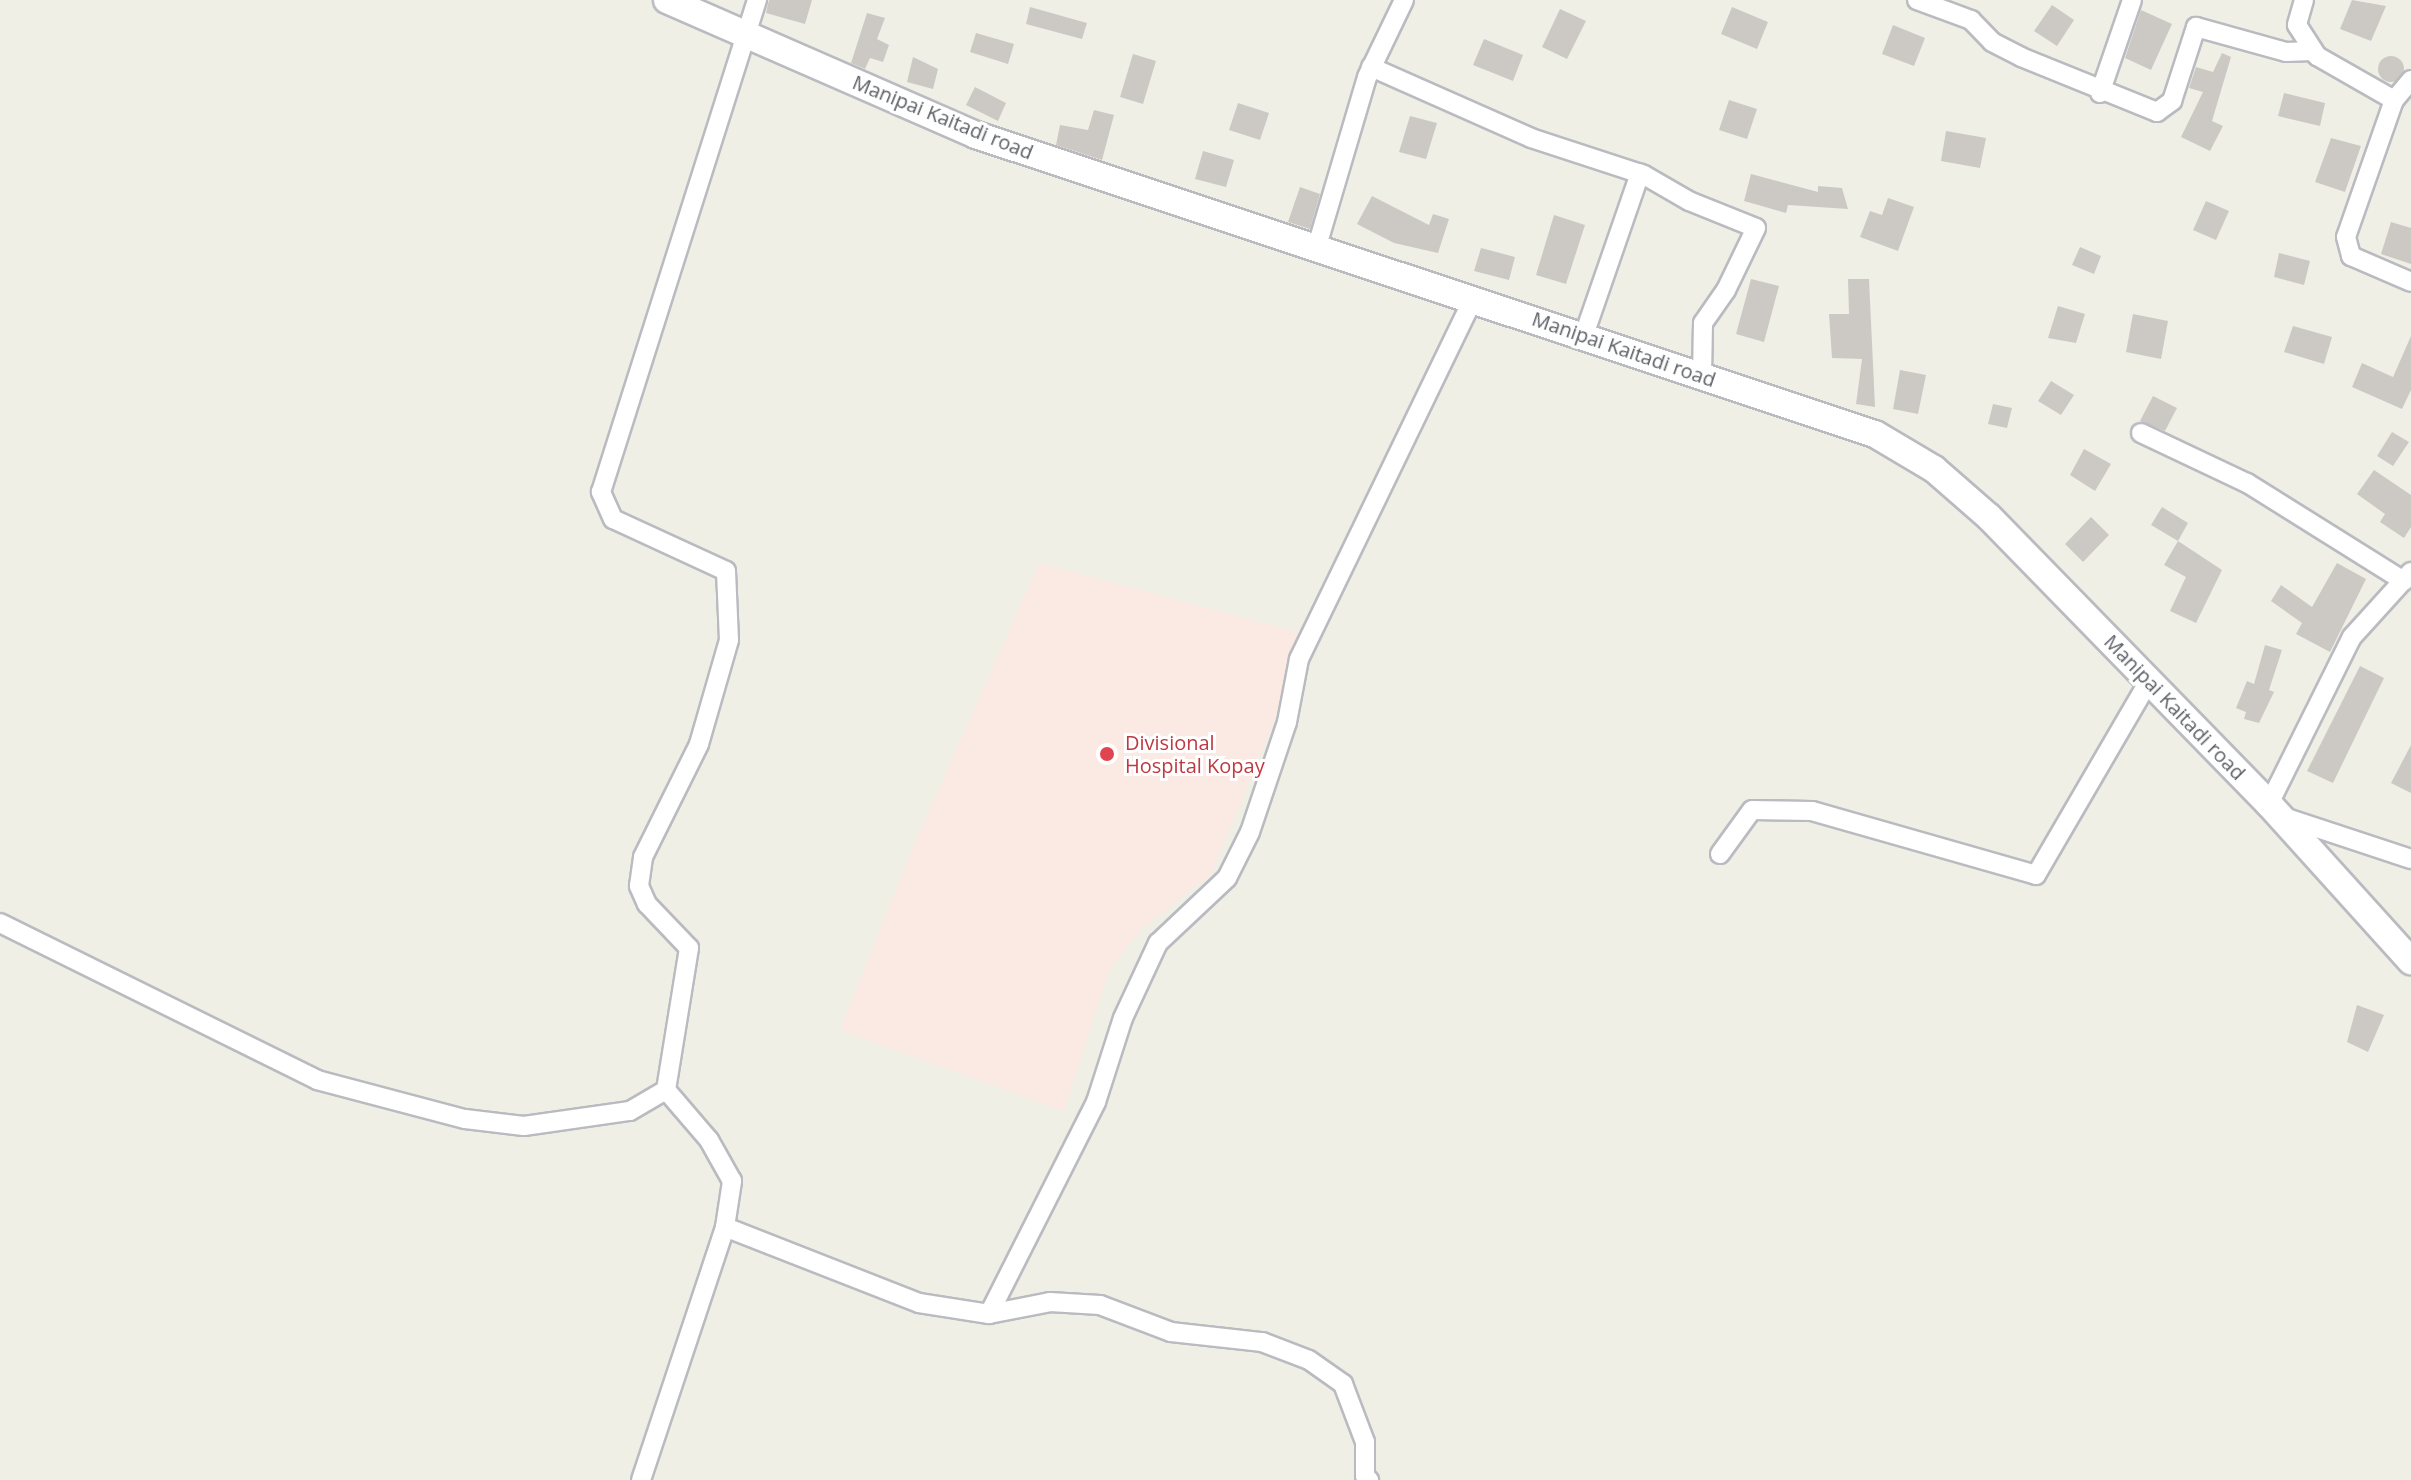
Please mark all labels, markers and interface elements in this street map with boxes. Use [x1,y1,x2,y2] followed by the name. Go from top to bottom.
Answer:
[849,70,1037,164] street label: Manipai Kaitadi road
[1529,306,1719,392] street label: Manipai Kaitadi road
[2099,629,2251,785] street label: Manipai Kaitadi road
[1125,730,1265,777] place label: Divisional Hospital Kopay
[1096,743,1118,765] marker: Divisional Hospital Kopay

